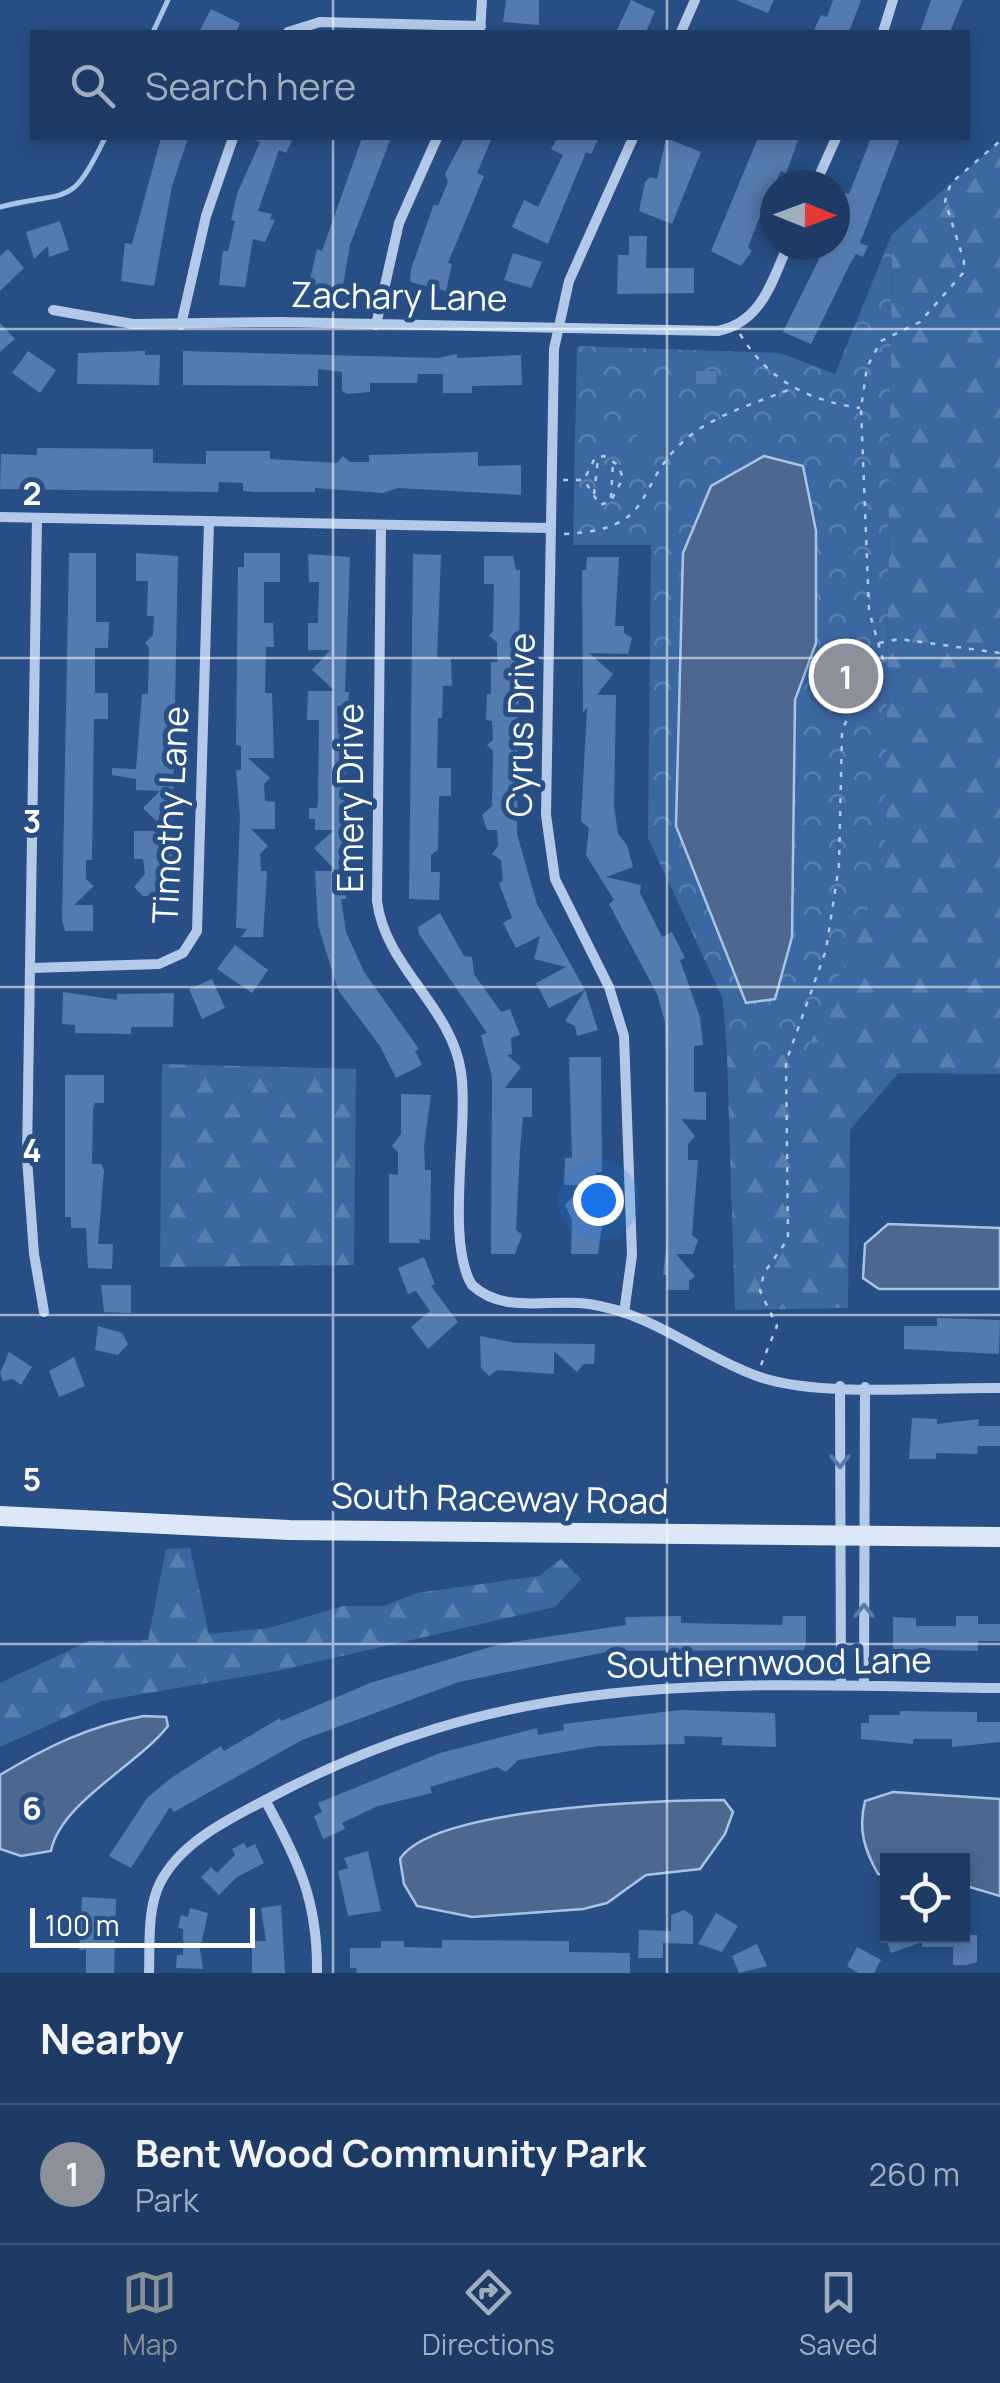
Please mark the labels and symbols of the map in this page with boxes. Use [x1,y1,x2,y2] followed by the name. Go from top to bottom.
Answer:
[760,170,850,260] north arrow
[290,270,508,322] street label: Zachary Lane
[22,471,42,515] text: 2
[494,633,546,817] street label: Cyrus Drive
[814,638,878,714] pin: 1
[326,703,374,893] street label: Emery Drive
[140,705,200,925] street label: Timothy Lane
[23,799,41,843] text: 3
[22,1128,42,1172] text: 4
[573,1175,624,1226] your location
[829,1454,851,1469] one-way arrow
[23,1457,41,1501] text: 5
[331,1471,669,1525] street label: South Raceway Road
[853,1602,875,1618] one-way arrow
[606,1635,932,1689] street label: Southernwood Lane
[22,1786,42,1830] text: 6
[30,1903,255,1948] scale bar

